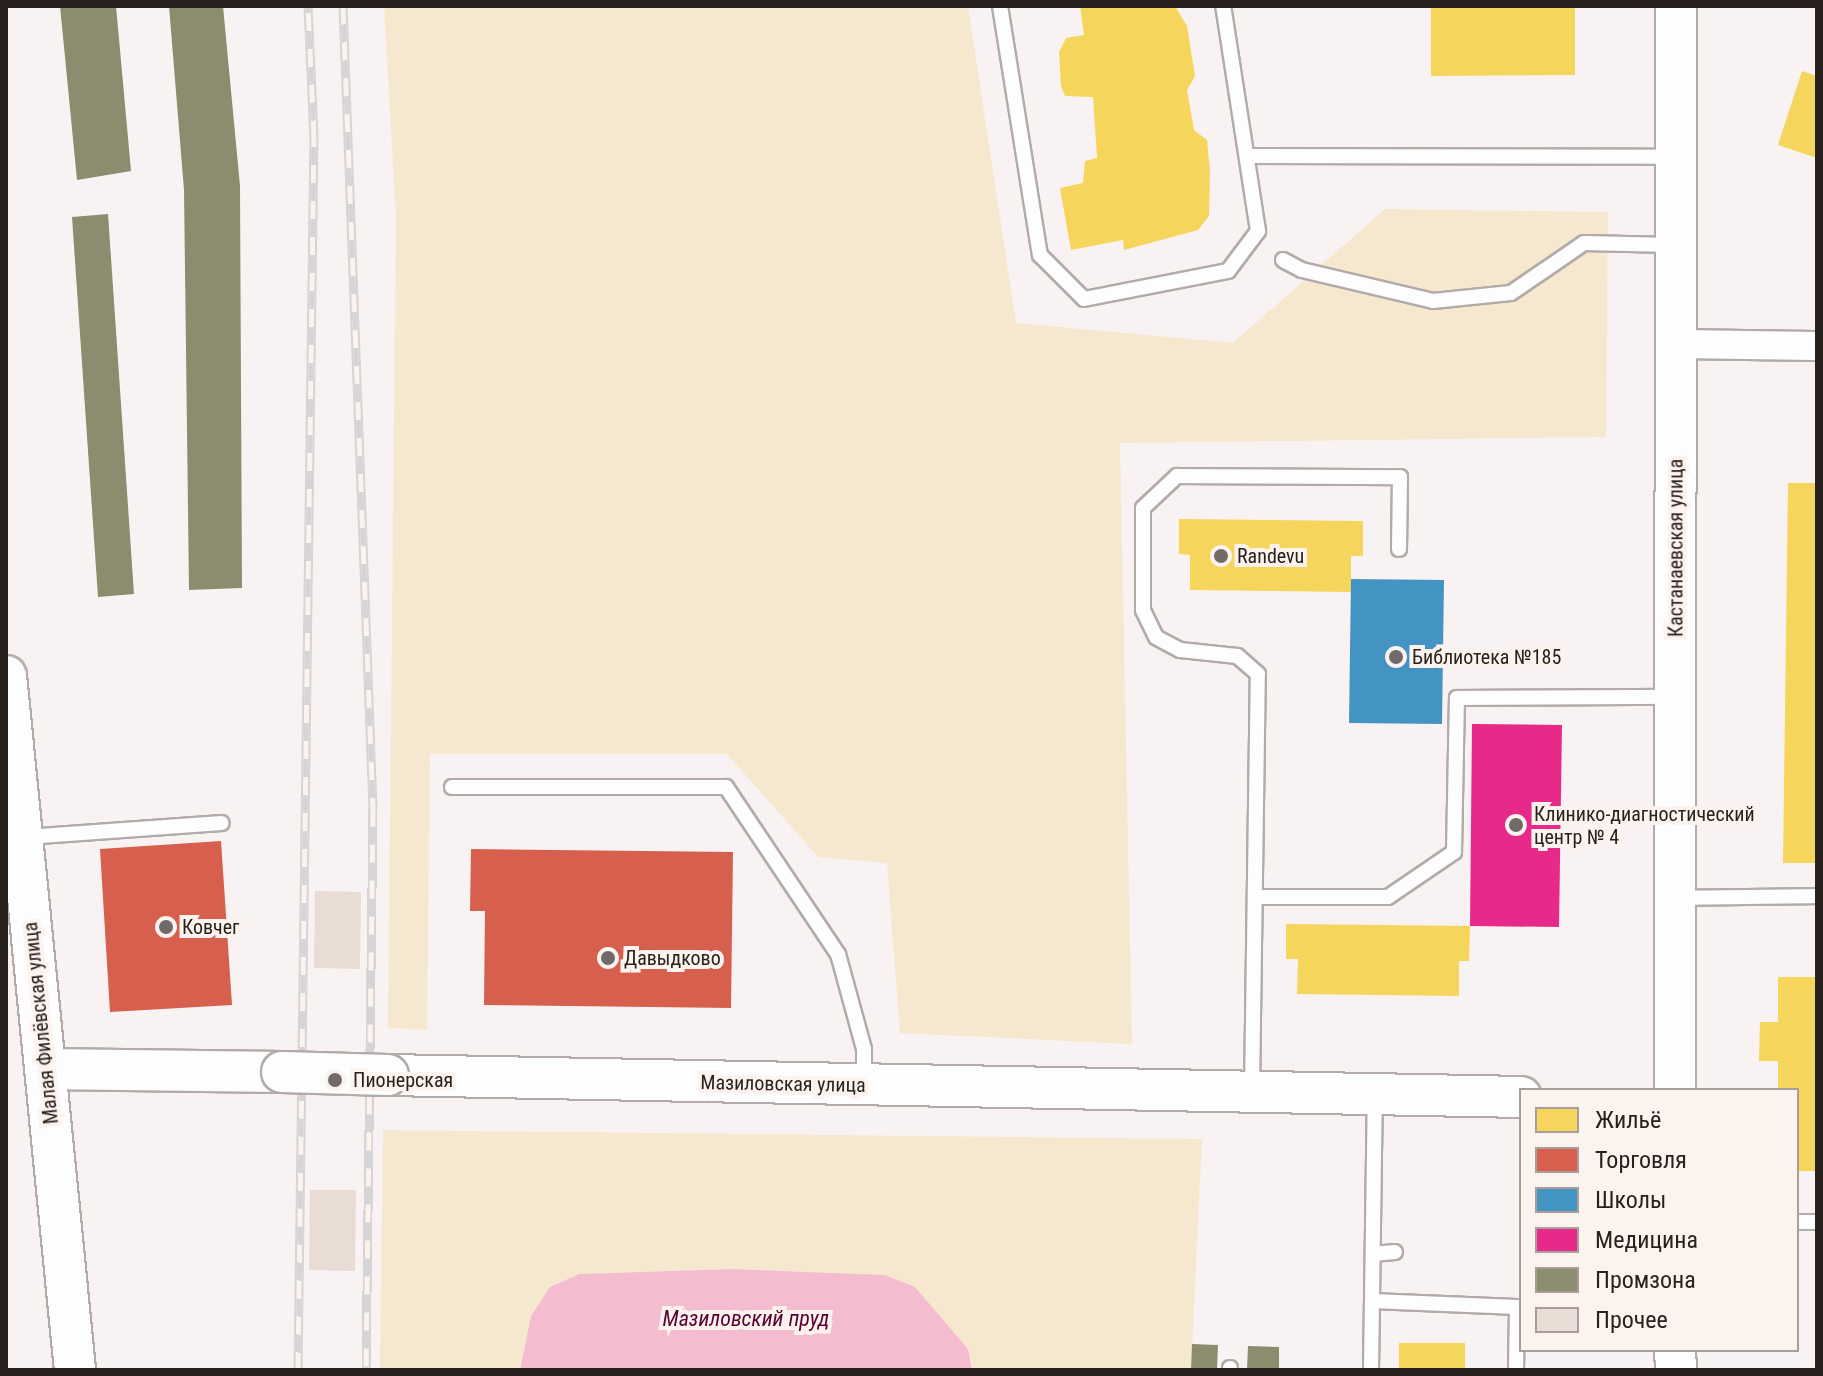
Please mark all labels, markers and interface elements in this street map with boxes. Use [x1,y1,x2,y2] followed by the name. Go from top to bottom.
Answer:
[1664,459,1688,637] street label: Кастанаевская улица
[1237,544,1304,568] place label: Randevu
[1212,547,1230,565] marker: Randevu
[1412,645,1561,669] place label: Библиотека №185
[1387,648,1405,666] marker: Библиотека №185
[1534,802,1755,849] place label: Клинико-диагностический центр № 4
[1505,814,1527,836] marker: Клинико-диагностический центр № 4
[182,915,239,939] place label: Ковчег
[157,918,175,936] marker: Ковчег
[18,921,64,1125] street label: Малая Филёвская улица
[624,946,721,970] place label: Давыдково
[599,949,617,967] marker: Давыдково
[353,1068,453,1092] place label: Пионерская
[324,1069,346,1091] marker: Пионерская
[700,1071,866,1097] street label: Мазиловская улица
[1519,1088,1799,1352] legend
[1595,1106,1661,1134] text: Жильё
[1595,1146,1687,1174] text: Торговля
[1595,1186,1666,1214] text: Школы
[1595,1226,1698,1254] text: Медицина
[1595,1266,1696,1294] text: Промзона
[663,1306,829,1332] water label: Мазиловский пруд
[1595,1306,1668,1334] text: Прочее

